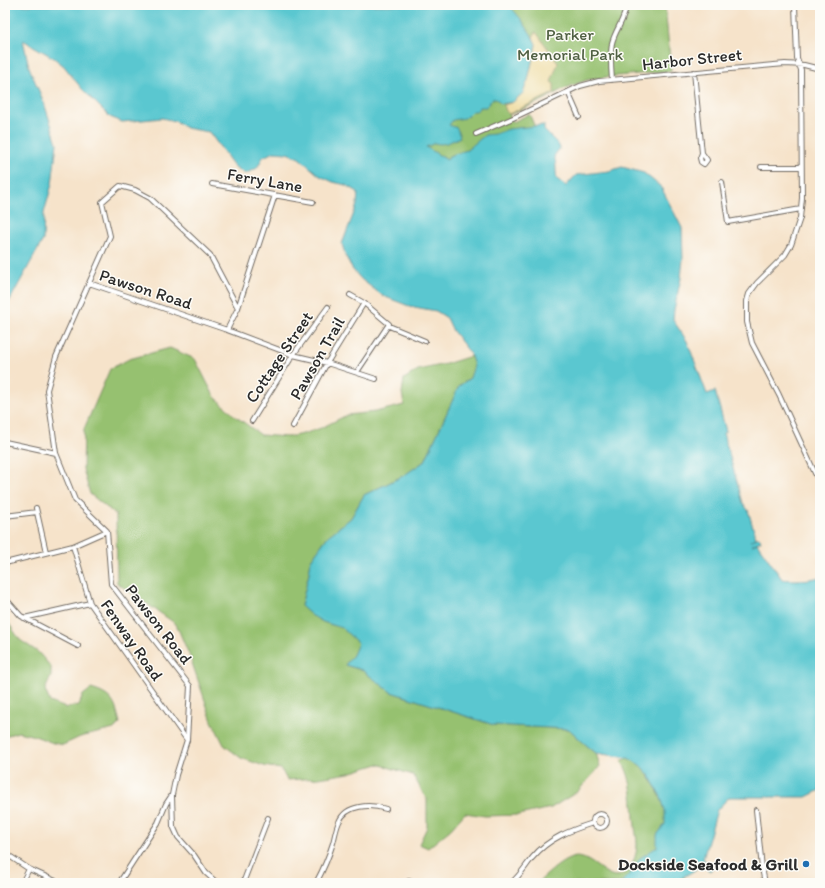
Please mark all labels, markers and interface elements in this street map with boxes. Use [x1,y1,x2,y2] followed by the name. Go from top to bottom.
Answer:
[517,24,623,64] park label: Parker Memorial Park
[641,44,743,74] street label: Harbor Street
[226,164,304,196] street label: Ferry Lane
[97,265,196,314] street label: Pawson Road
[241,307,317,407] street label: Cottage Street
[285,313,349,403] street label: Pawson Trail
[121,580,197,669] street label: Pawson Road
[97,595,168,685] street label: Fenway Road
[618,854,798,874] place label: Dockside Seafood & Grill
[801,859,811,869] marker: Dockside Seafood & Grill

